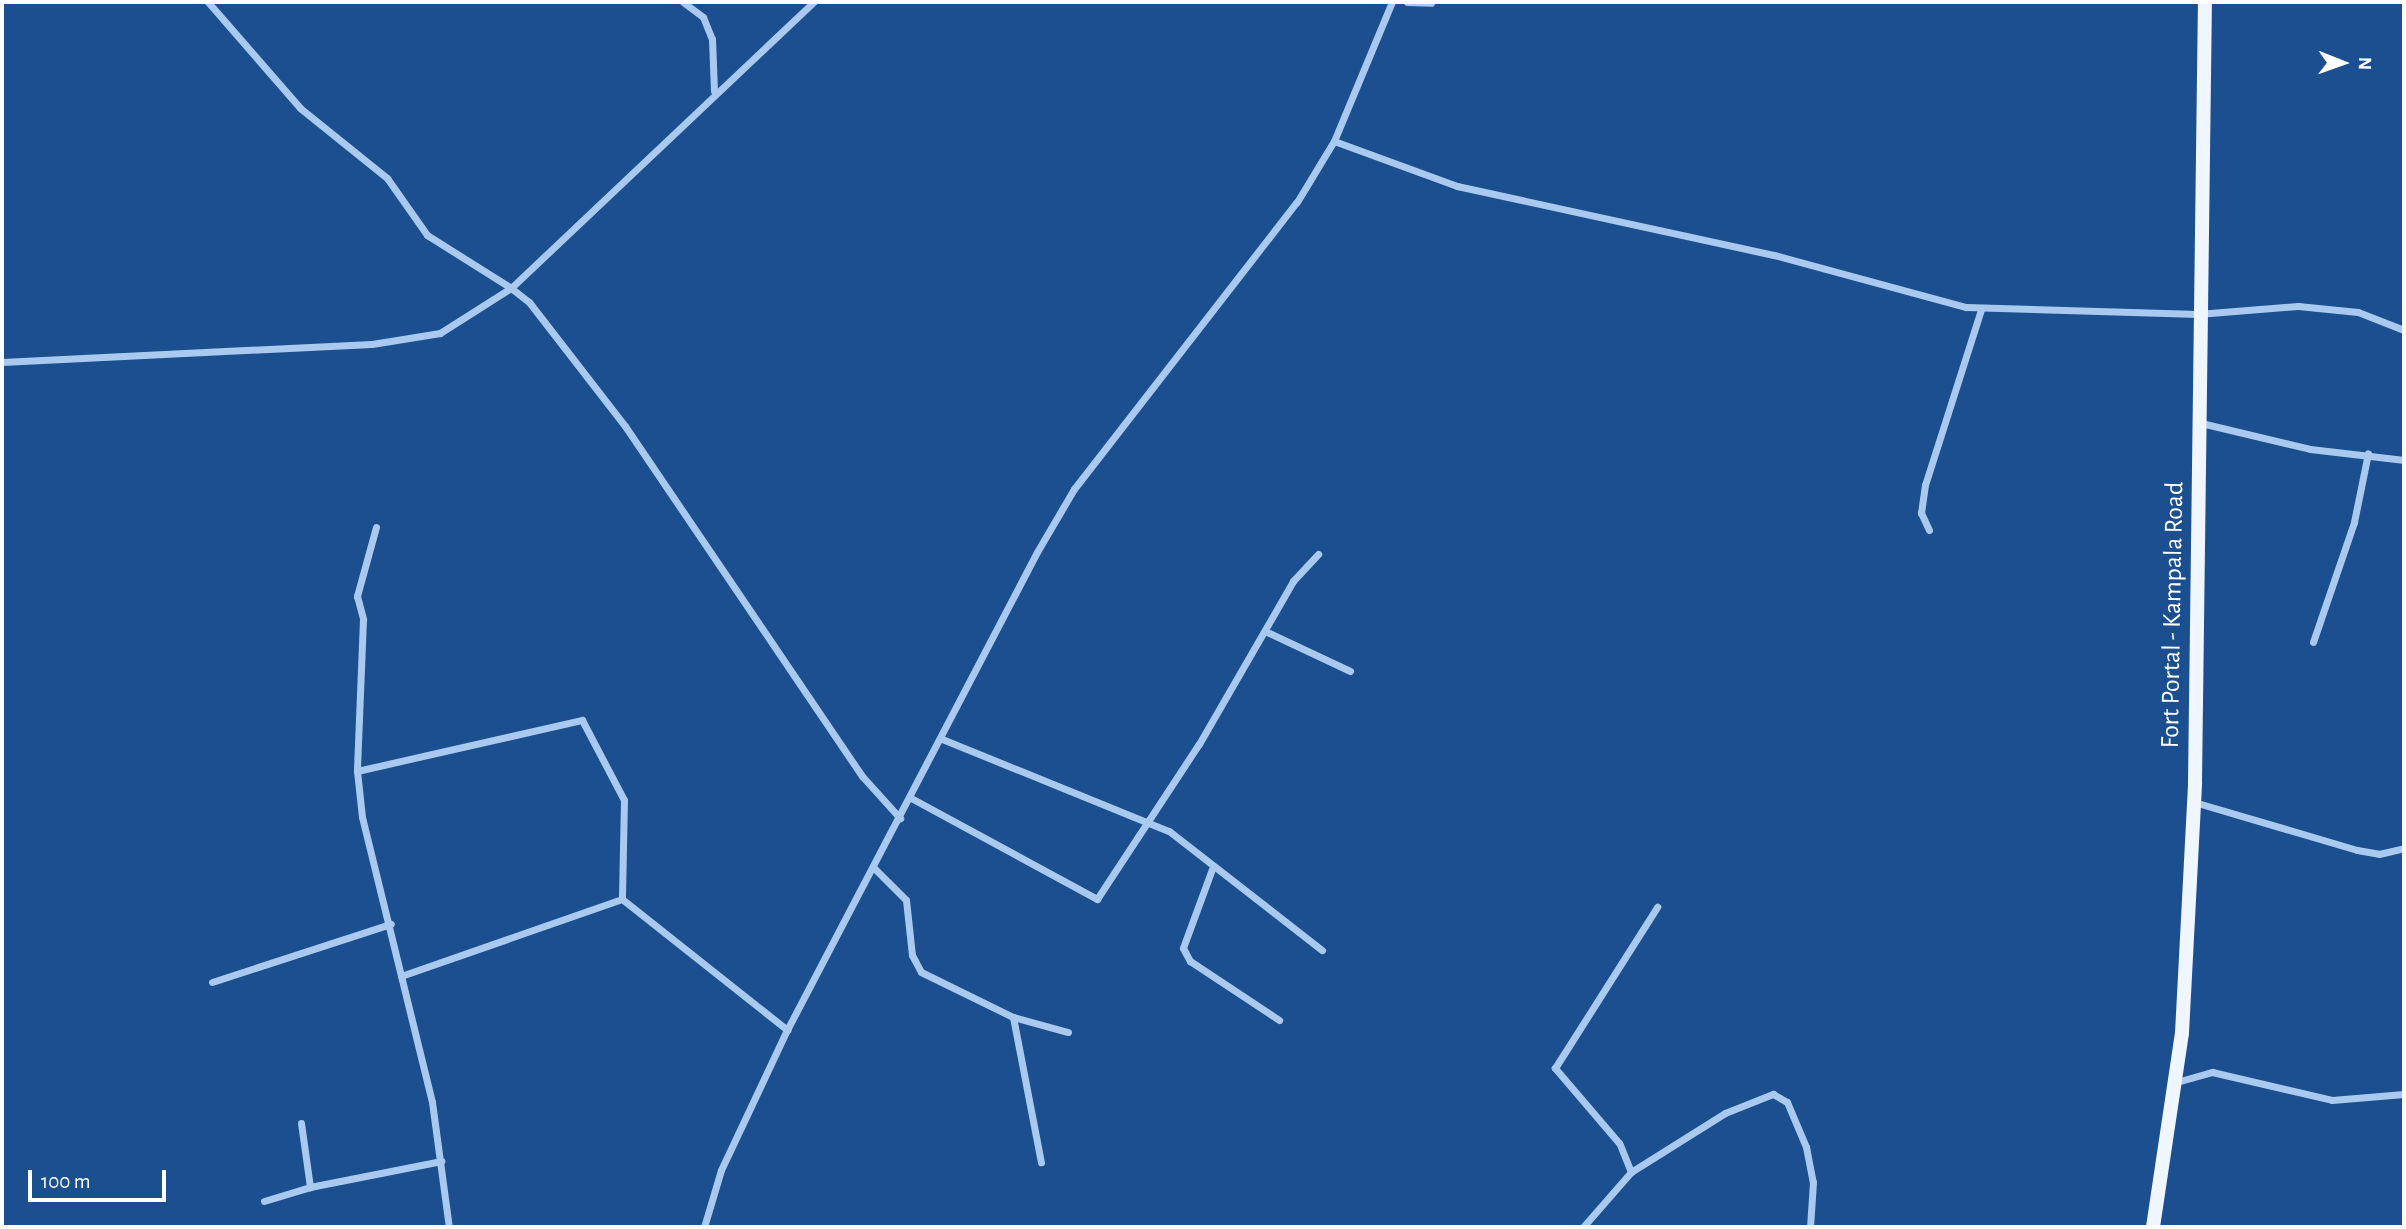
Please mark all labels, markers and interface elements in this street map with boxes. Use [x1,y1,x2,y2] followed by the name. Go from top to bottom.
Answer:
[2308,28,2378,98] north arrow
[2355,57,2374,70] text: N
[2155,481,2191,749] street label: Fort Portal - Kampala Road
[32,1156,170,1200] scale bar
[41,1171,91,1192] text: 100 m

